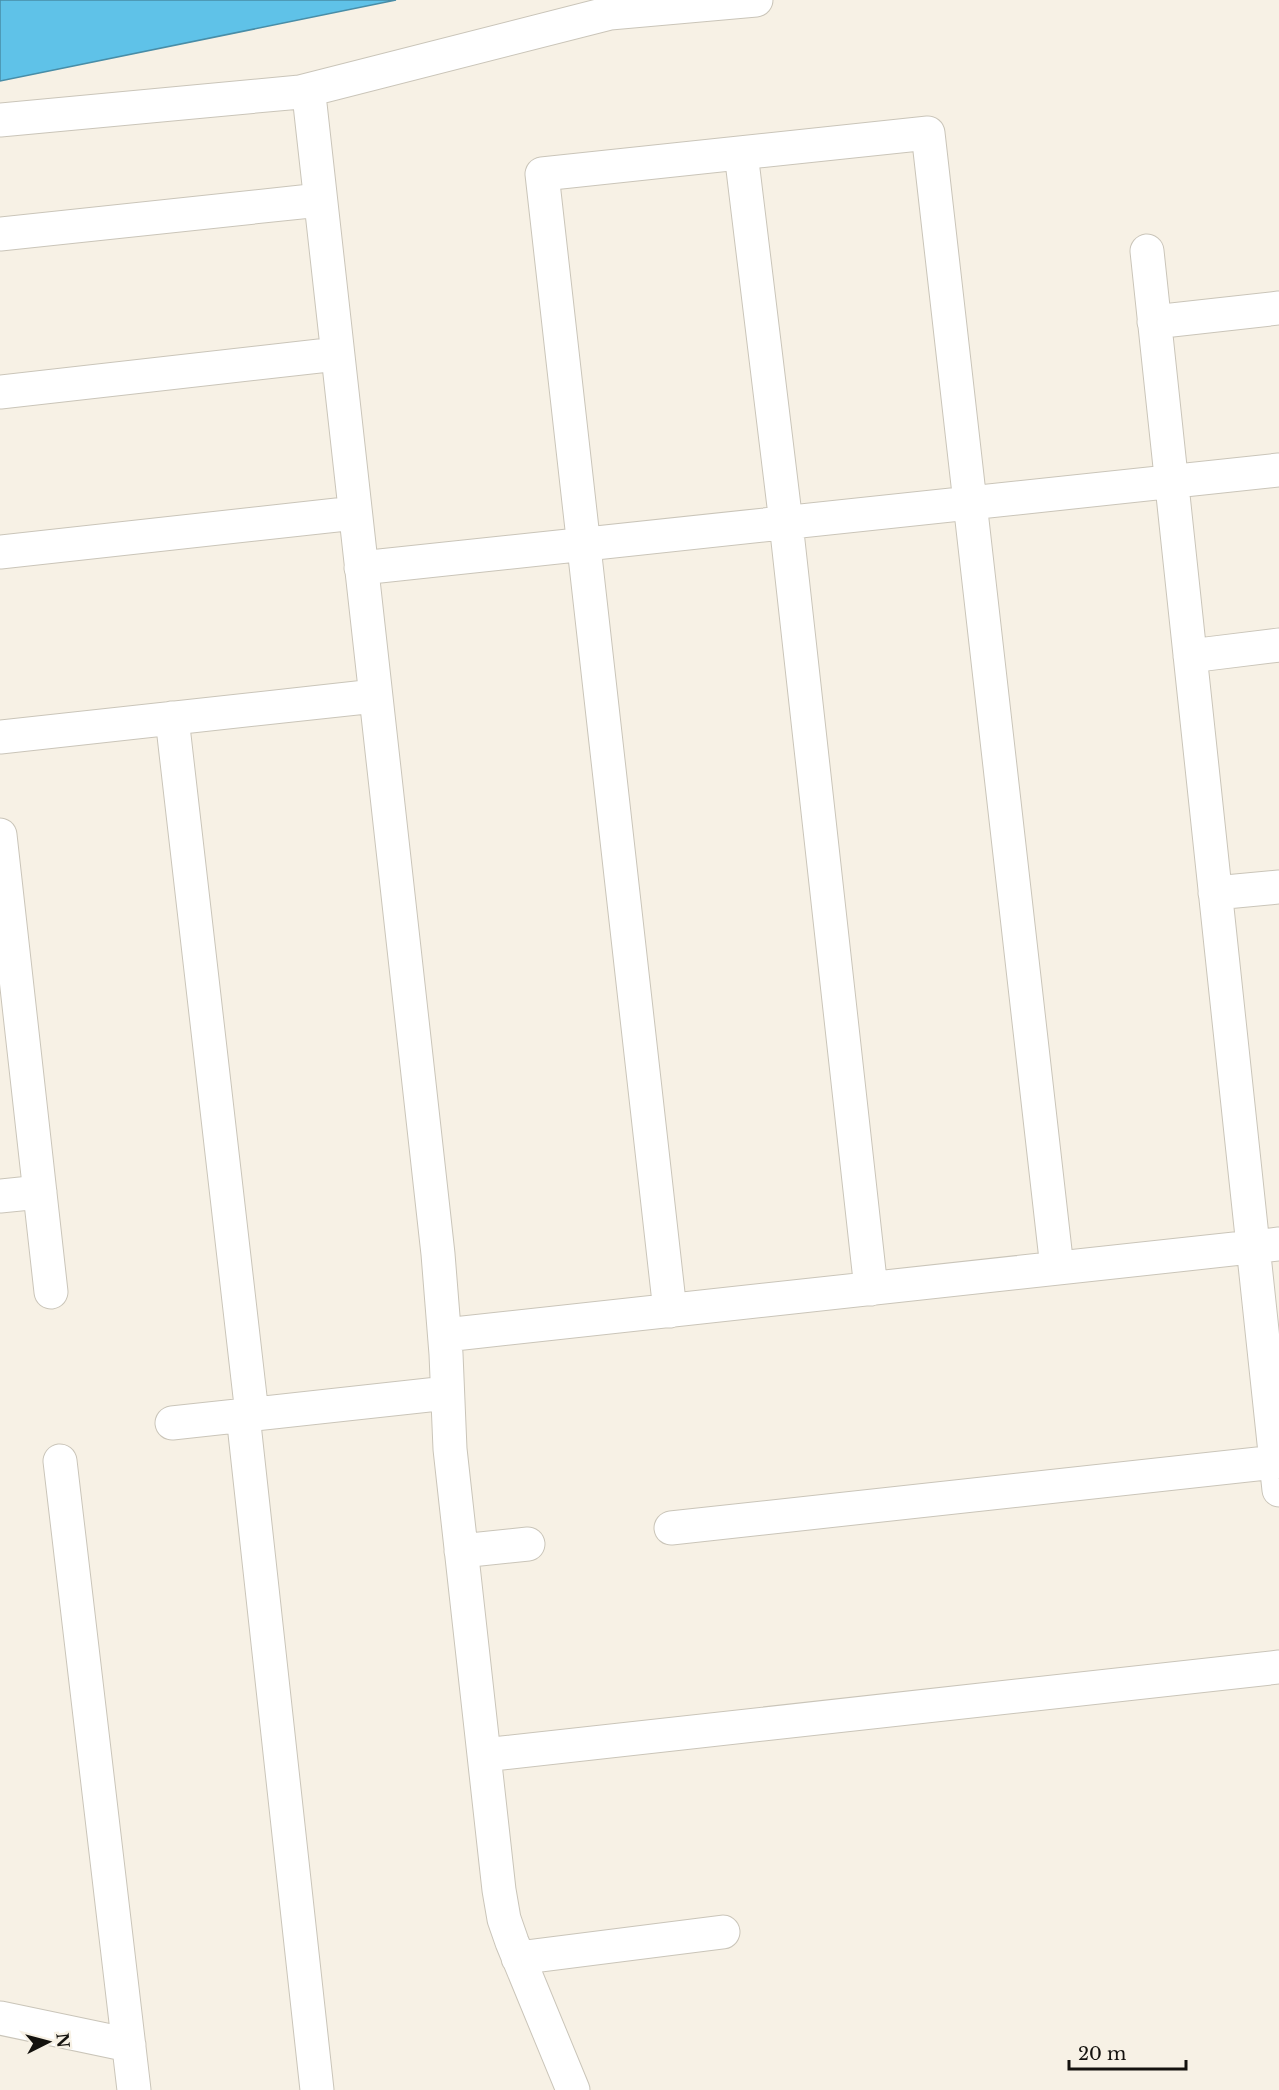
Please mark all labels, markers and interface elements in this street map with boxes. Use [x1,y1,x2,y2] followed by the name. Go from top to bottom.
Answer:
[18,2012,78,2072] north arrow
[52,2032,74,2049] text: N
[1069,2033,1186,2071] scale bar
[1078,2043,1126,2065] text: 20 m

